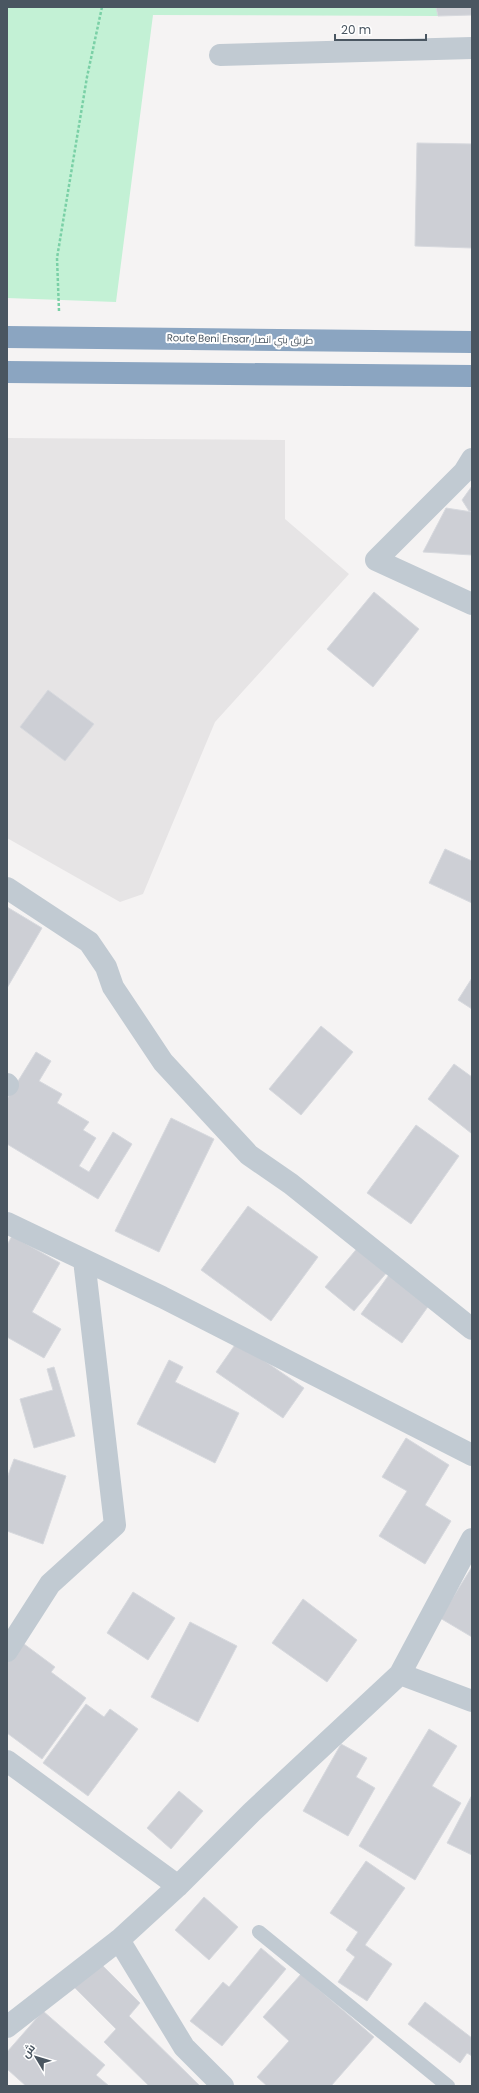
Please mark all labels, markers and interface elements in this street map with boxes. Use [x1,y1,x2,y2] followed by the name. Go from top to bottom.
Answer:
[335,16,426,42] scale bar
[341,21,371,38] text: 20 m
[167,330,313,348] street label: Route Beni Ensar طريق بني انصار
[16,2037,56,2077] north arrow
[17,2040,39,2061] text: ش

